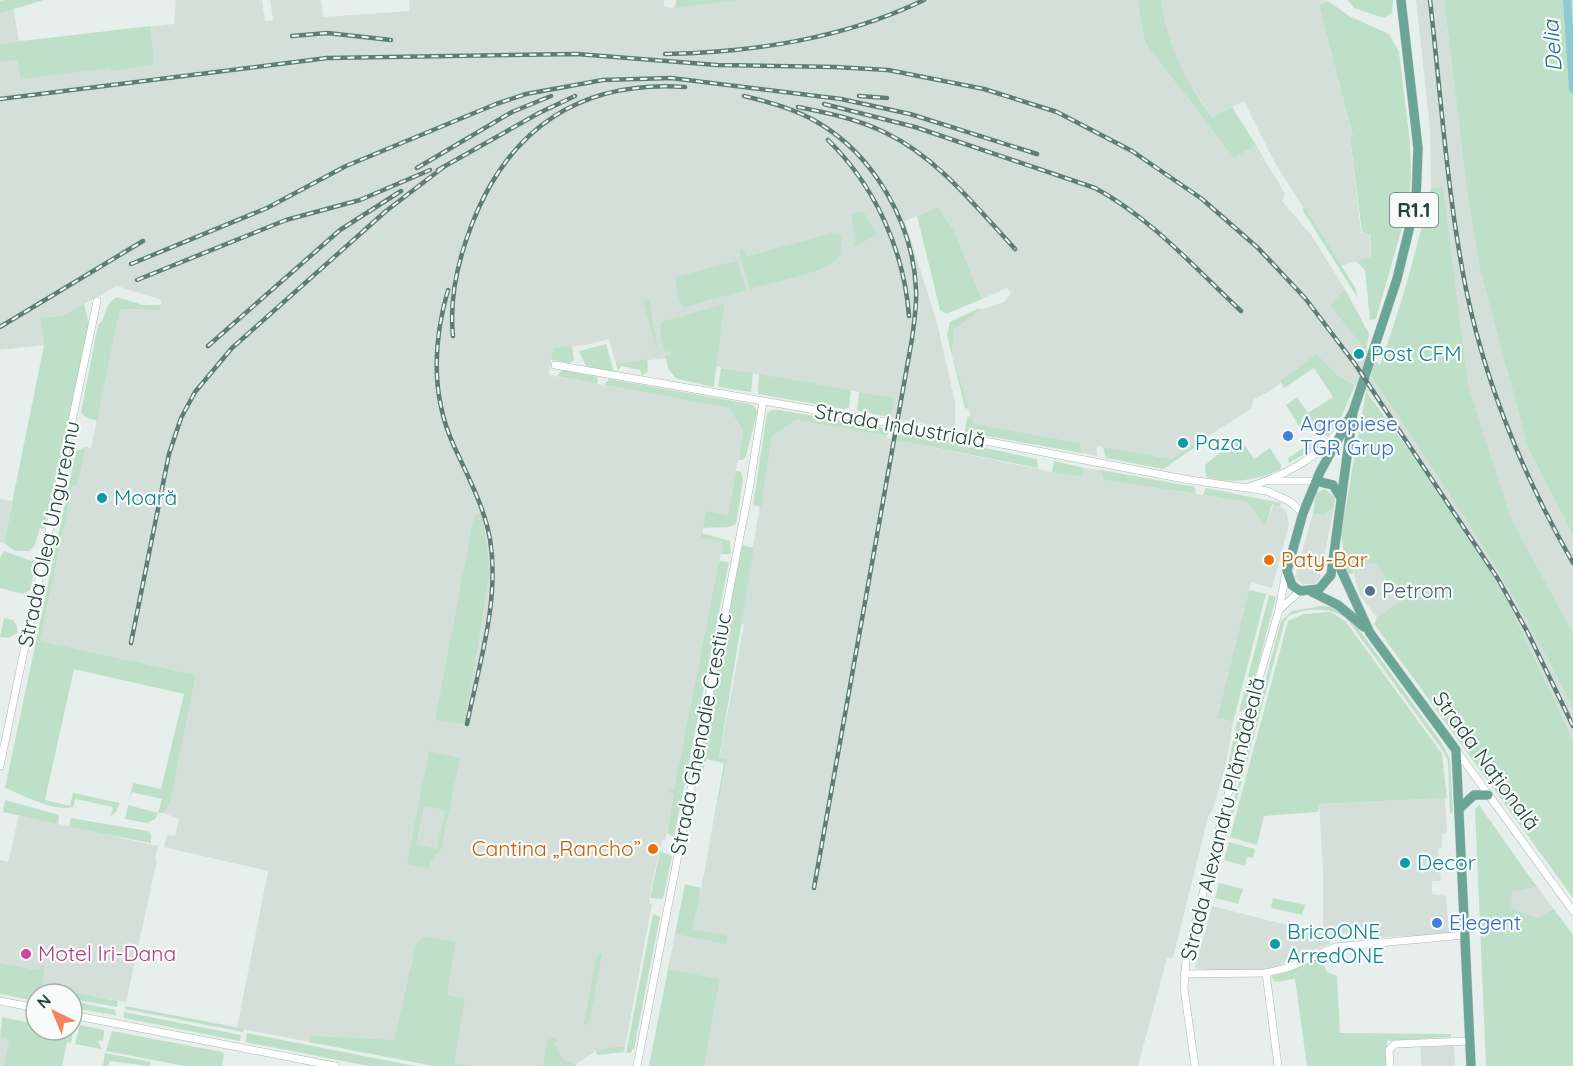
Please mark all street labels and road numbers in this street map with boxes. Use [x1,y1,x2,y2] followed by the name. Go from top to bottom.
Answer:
[1390,193,1438,227] road number: R1.1
[813,397,988,453] street label: Strada Industrială
[11,418,85,649] street label: Strada Oleg Ungureanu
[664,610,736,857] street label: Strada Ghenadie Crestiuc
[1174,674,1270,963] street label: Strada Alexandru Plămădeală
[1428,686,1546,835] street label: Strada Națională

